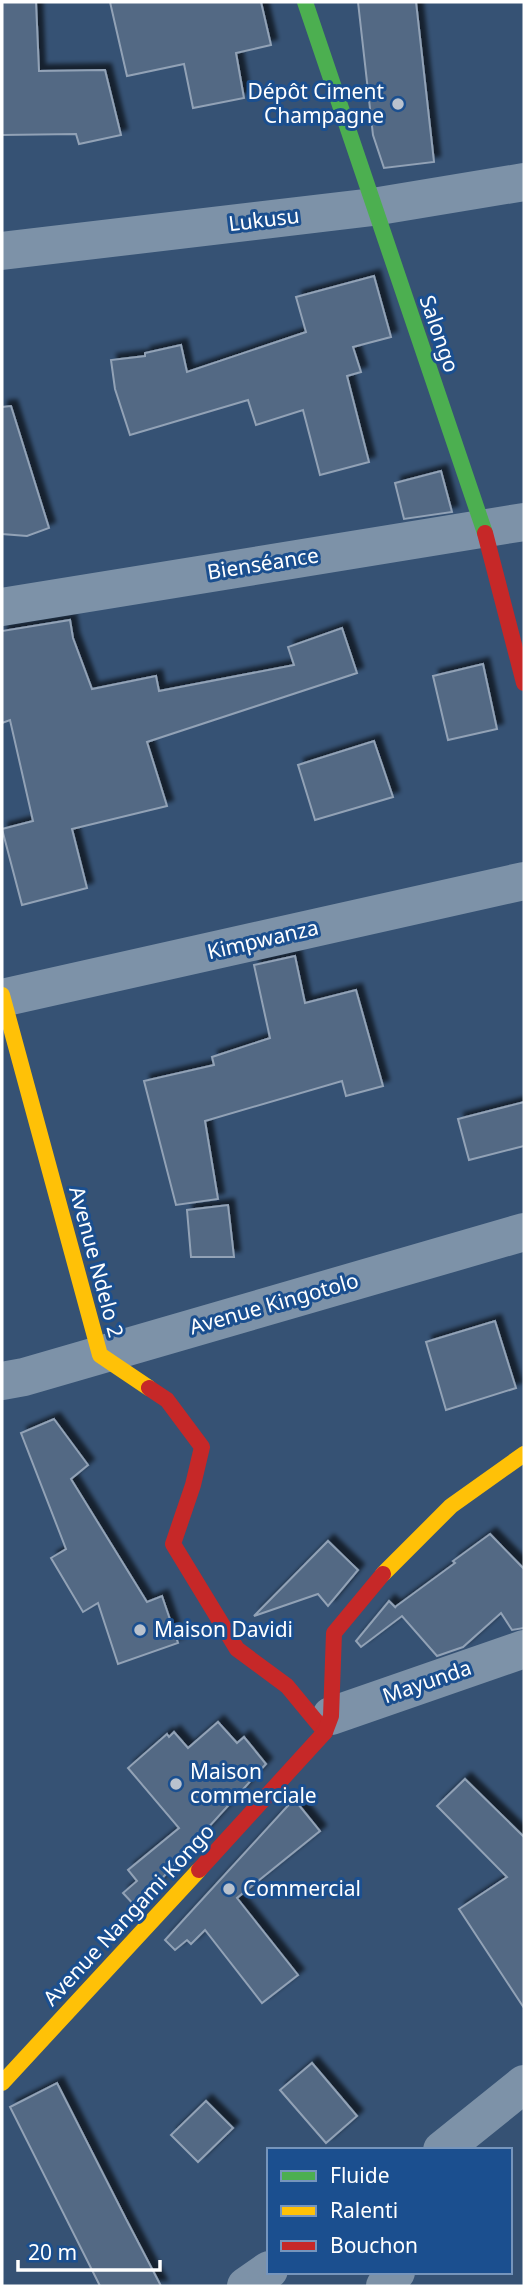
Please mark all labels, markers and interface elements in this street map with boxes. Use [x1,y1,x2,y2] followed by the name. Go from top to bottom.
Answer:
[247,77,384,129] place label: Dépôt Ciment Champagne
[390,96,406,112] marker: Dépôt Ciment Champagne
[227,201,301,237] street label: Lukusu
[414,291,466,376] street label: Salongo
[205,540,321,586] street label: Bienséance
[204,913,321,965] street label: Kimpwanza
[63,1183,131,1340] street label: Avenue Ndelo 2
[186,1266,362,1341] street label: Avenue Kingotolo
[154,1615,293,1643] place label: Maison Davidi
[132,1622,148,1638] marker: Maison Davidi
[379,1653,475,1709] street label: Mayunda
[190,1757,317,1809] place label: Maison commerciale
[168,1776,184,1792] marker: Maison commerciale
[36,1817,220,2011] street label: Avenue Nangami Kongo
[243,1874,361,1902] place label: Commercial
[221,1881,237,1897] marker: Commercial
[267,2148,512,2274] legend
[330,2161,389,2189] text: Fluide
[330,2196,398,2224] text: Ralenti
[18,2228,159,2272] scale bar
[330,2231,418,2259] text: Bouchon
[28,2238,77,2266] text: 20 m

